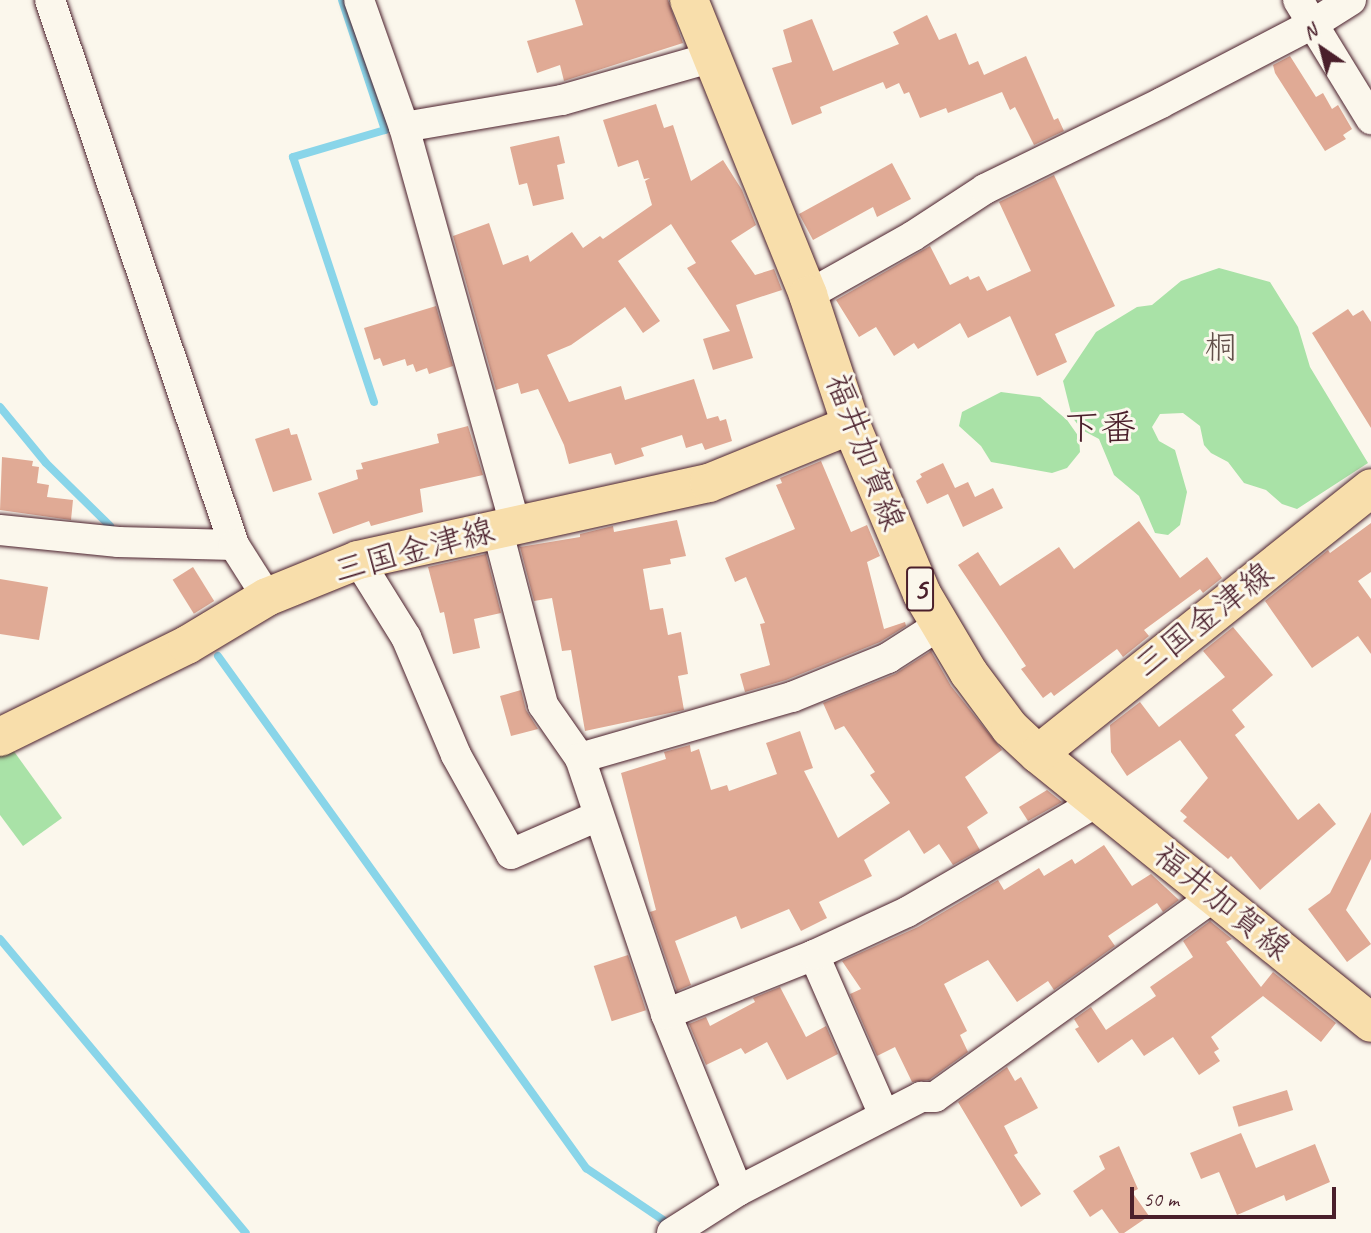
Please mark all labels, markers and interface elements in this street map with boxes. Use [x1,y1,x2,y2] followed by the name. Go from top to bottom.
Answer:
[1287,14,1357,84] north arrow
[1298,19,1322,45] text: N
[1205,328,1237,368] park label: 桐
[817,368,913,536] street label: 福井加賀線
[1063,406,1137,450] district label: 下番
[329,511,499,591] street label: 三国金津線
[1127,554,1281,686] street label: 三国金津線
[906,560,934,618] road number: 5
[1145,835,1299,969] street label: 福井加賀線
[1133,1174,1340,1218] scale bar
[1143,1186,1179,1212] text: 50 m

